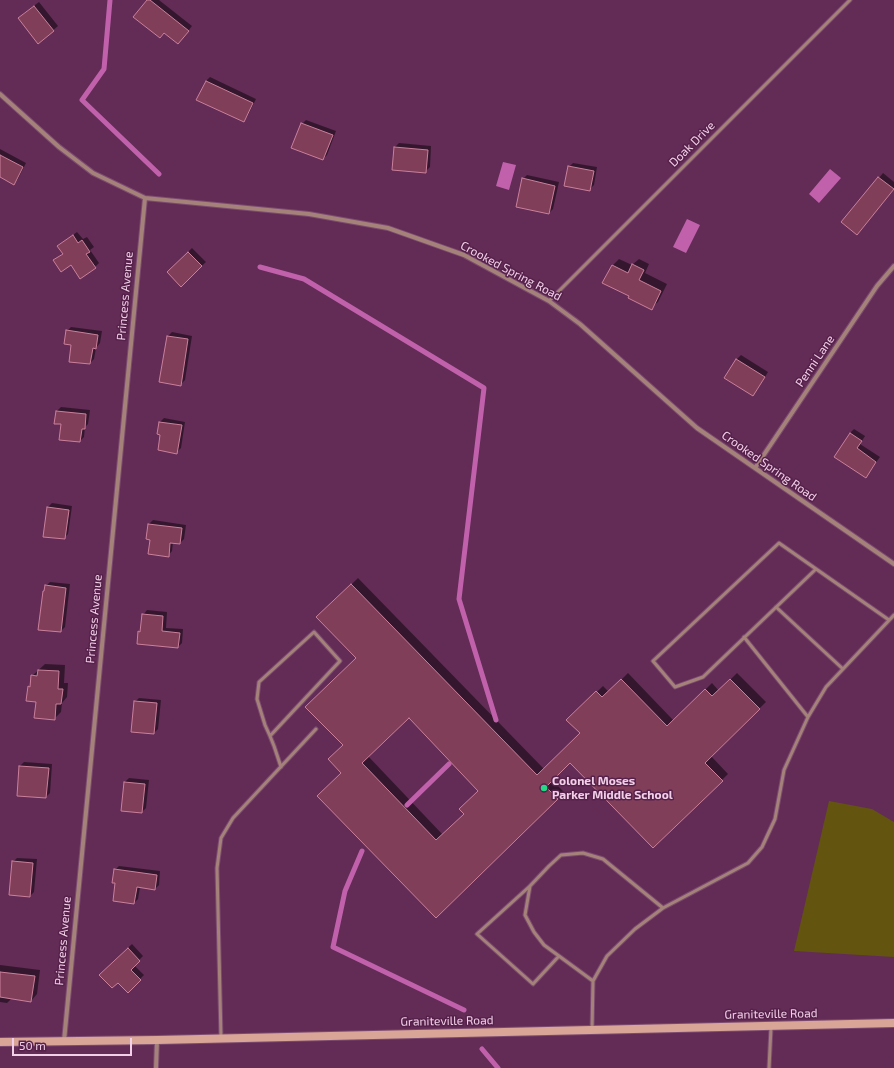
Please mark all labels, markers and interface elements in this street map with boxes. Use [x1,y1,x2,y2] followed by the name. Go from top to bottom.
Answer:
[666,118,718,170] street label: Doak Drive
[458,238,564,304] street label: Crooked Spring Road
[114,251,136,341] street label: Princess Avenue
[792,332,838,390] street label: Penni Lane
[719,428,819,504] street label: Crooked Spring Road
[83,574,105,664] street label: Princess Avenue
[552,774,673,802] place label: Colonel Moses Parker Middle School
[539,783,549,793] marker: Colonel Moses Parker Middle School
[52,896,74,986] street label: Princess Avenue
[724,1006,818,1022] street label: Graniteville Road
[400,1013,494,1029] street label: Graniteville Road
[14,1030,134,1056] scale bar
[19,1038,46,1052] text: 50 m

